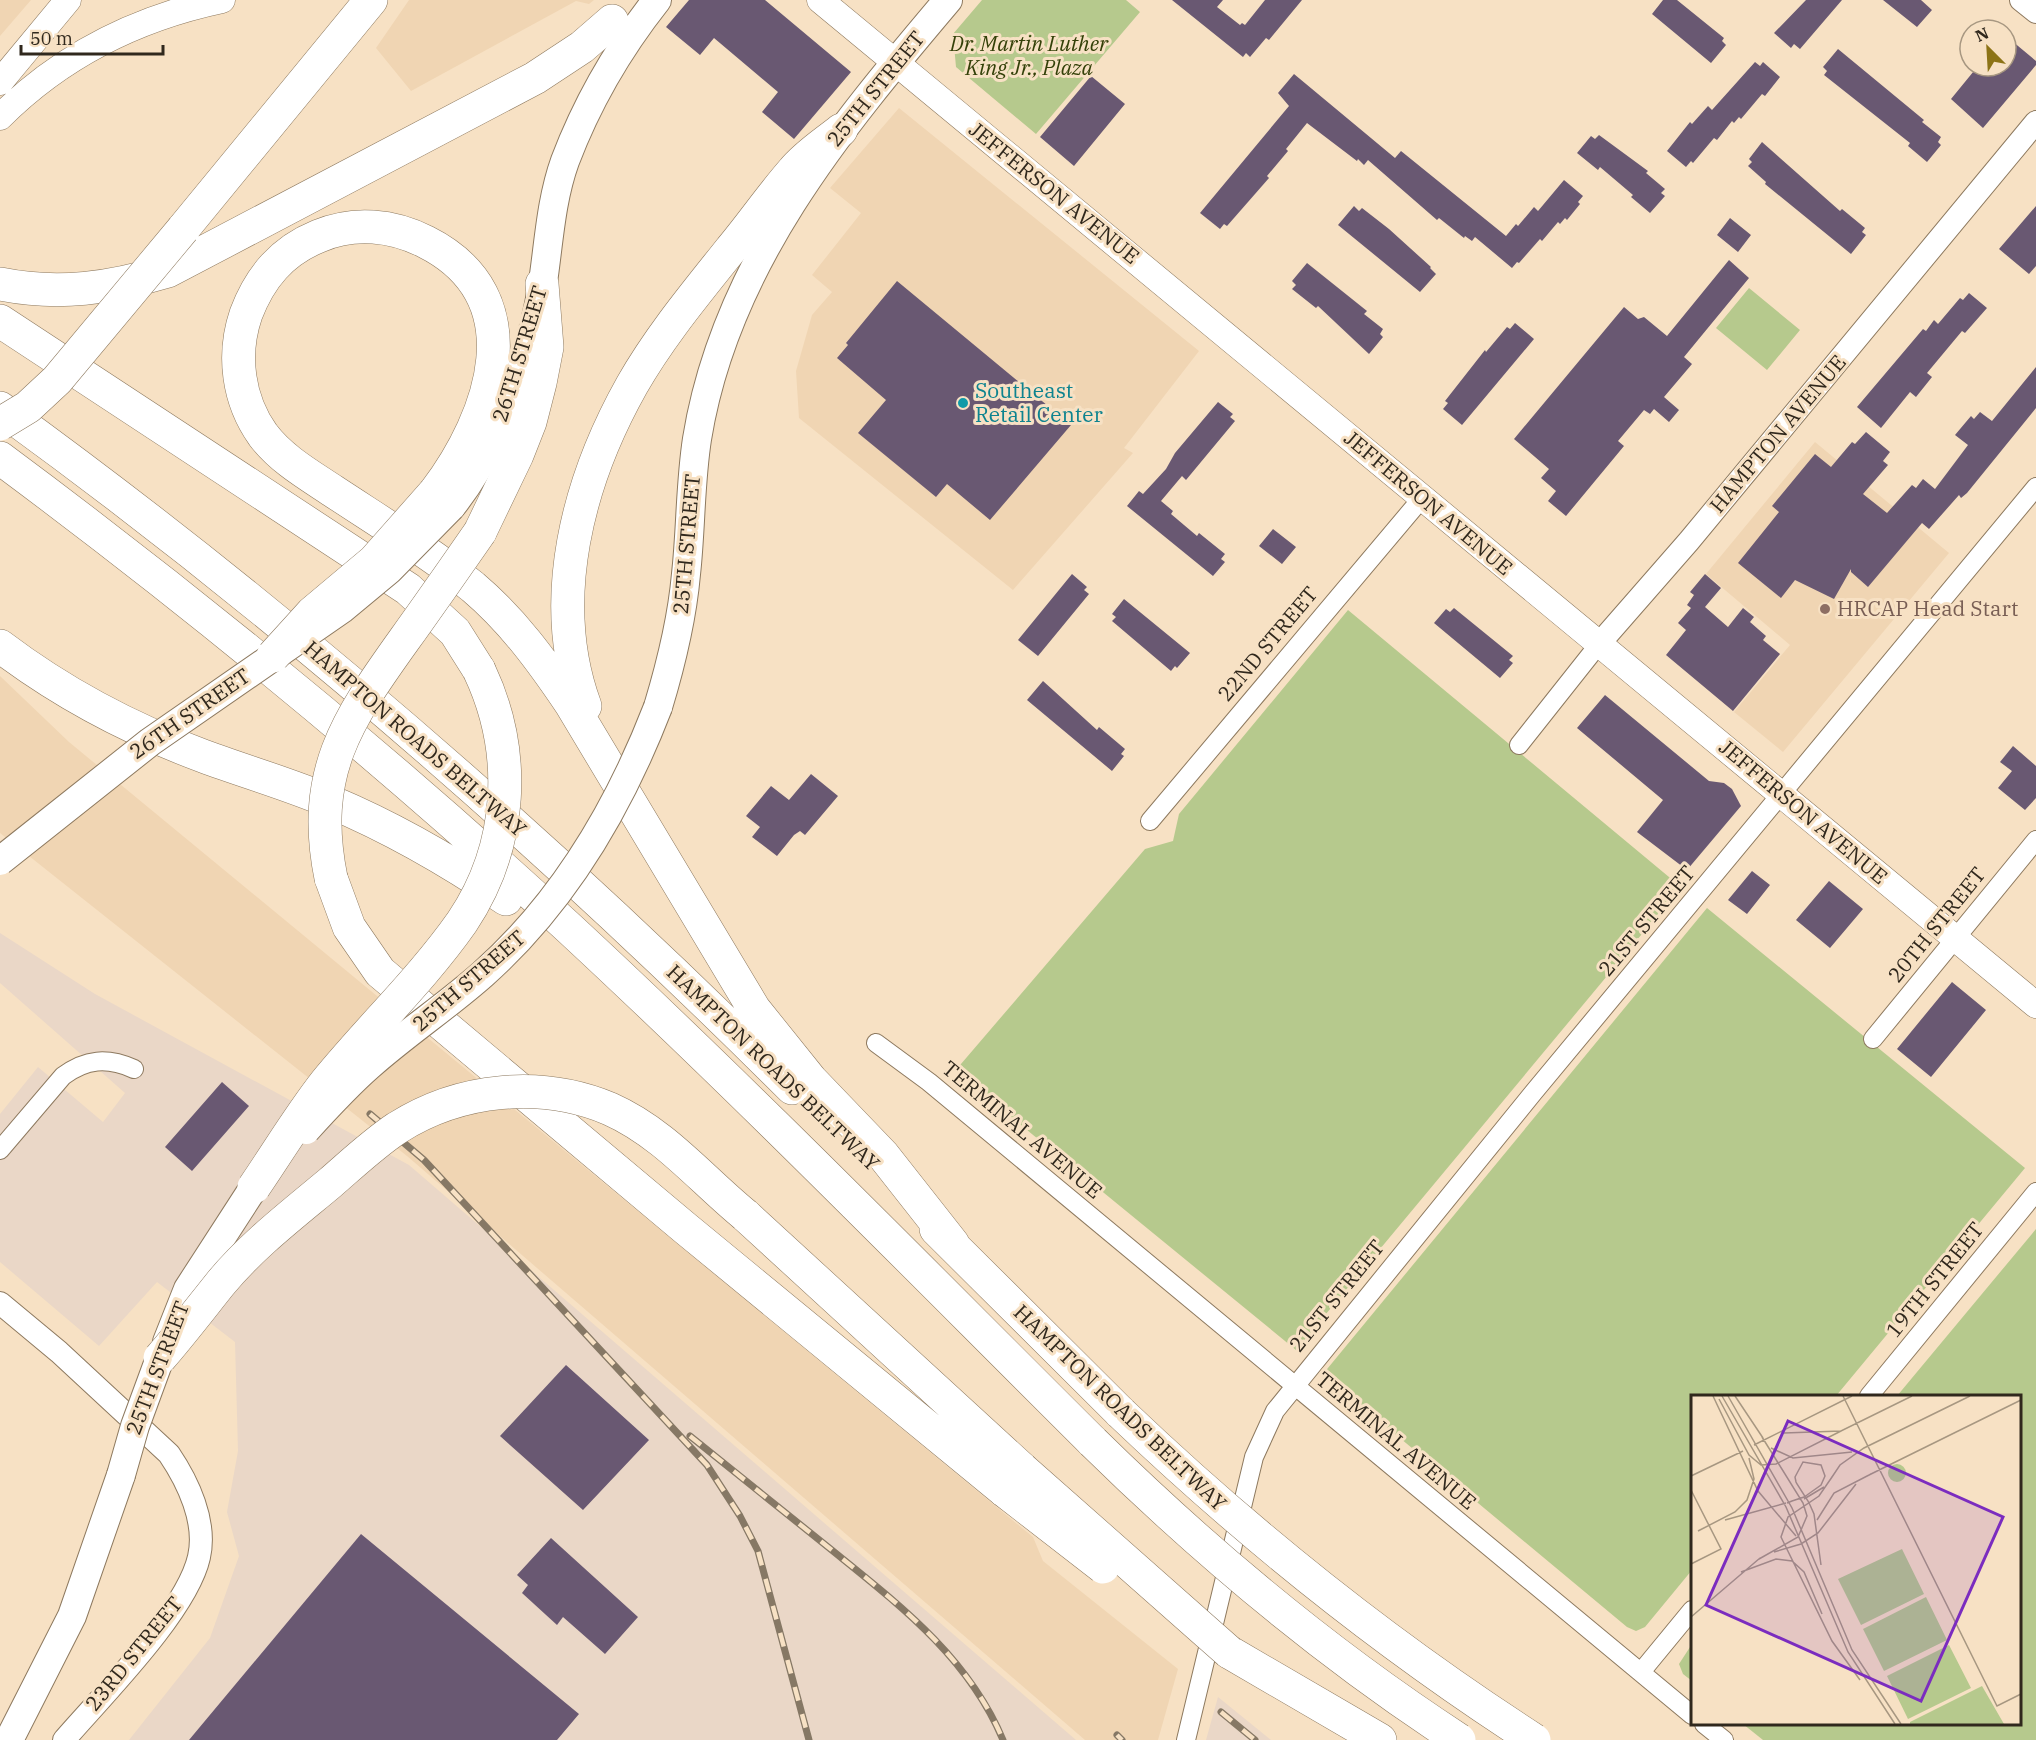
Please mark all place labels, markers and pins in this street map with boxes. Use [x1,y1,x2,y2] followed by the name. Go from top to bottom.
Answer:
[975,376,1103,428] place label: Southeast Retail Center
[956,396,970,410] marker: Southeast Retail Center
[1837,594,2018,622] place label: HRCAP Head Start
[1818,602,1832,616] marker: HRCAP Head Start

